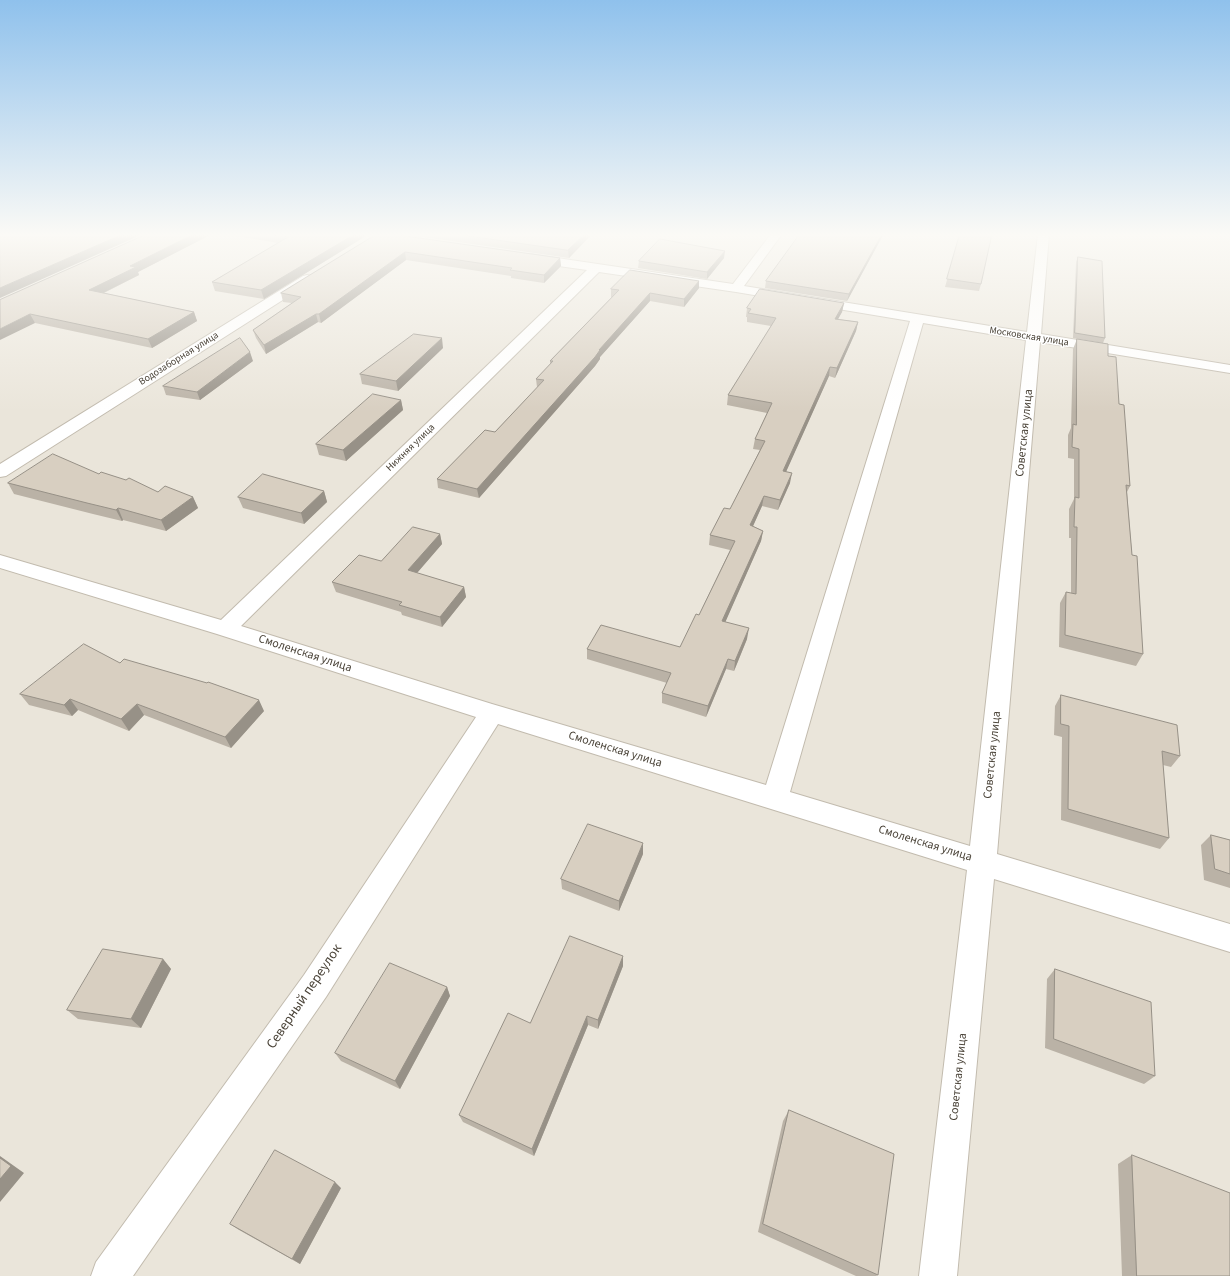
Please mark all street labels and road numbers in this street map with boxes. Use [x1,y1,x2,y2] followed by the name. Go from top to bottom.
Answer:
[988,325,1070,349] street label: Московская улица
[137,330,221,388] street label: Водозаборная улица
[1013,388,1037,478] street label: Советская улица
[384,422,438,474] street label: Нижняя улица
[256,632,354,676] street label: Смоленская улица
[981,710,1005,800] street label: Советская улица
[566,729,664,771] street label: Смоленская улица
[876,823,974,865] street label: Смоленская улица
[264,941,346,1053] street label: Северный переулок
[947,1032,971,1122] street label: Советская улица

